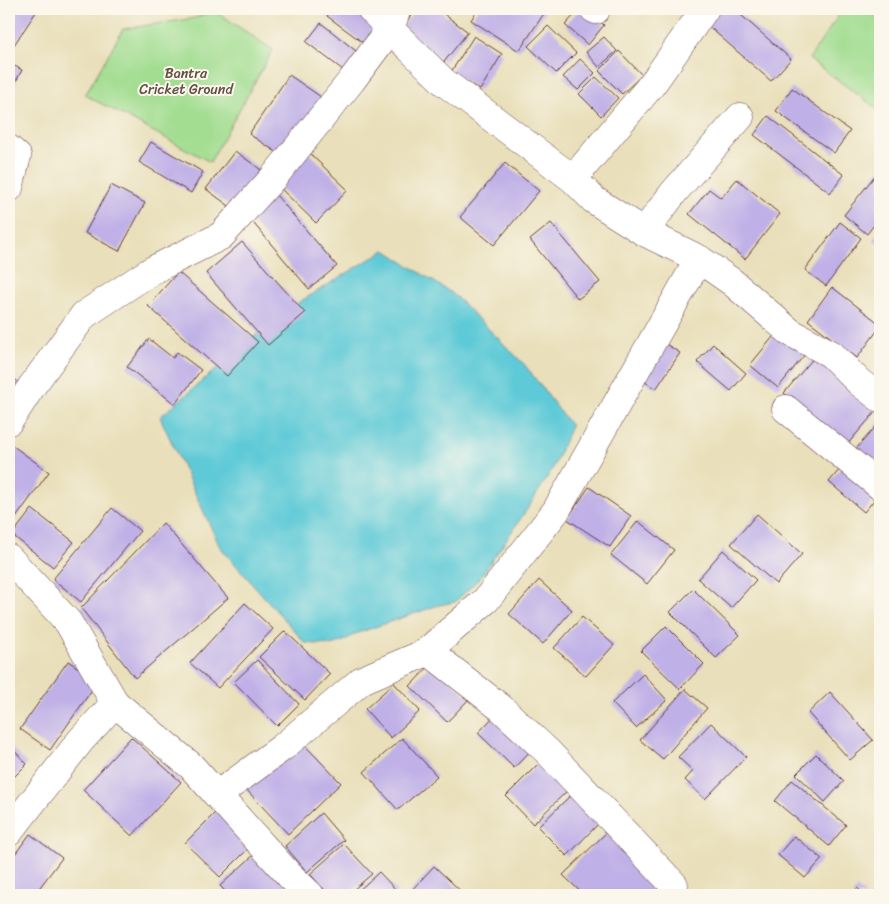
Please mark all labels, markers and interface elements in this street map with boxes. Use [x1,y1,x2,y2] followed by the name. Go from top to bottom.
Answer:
[139,61,234,102] park label: Bantra Cricket Ground

